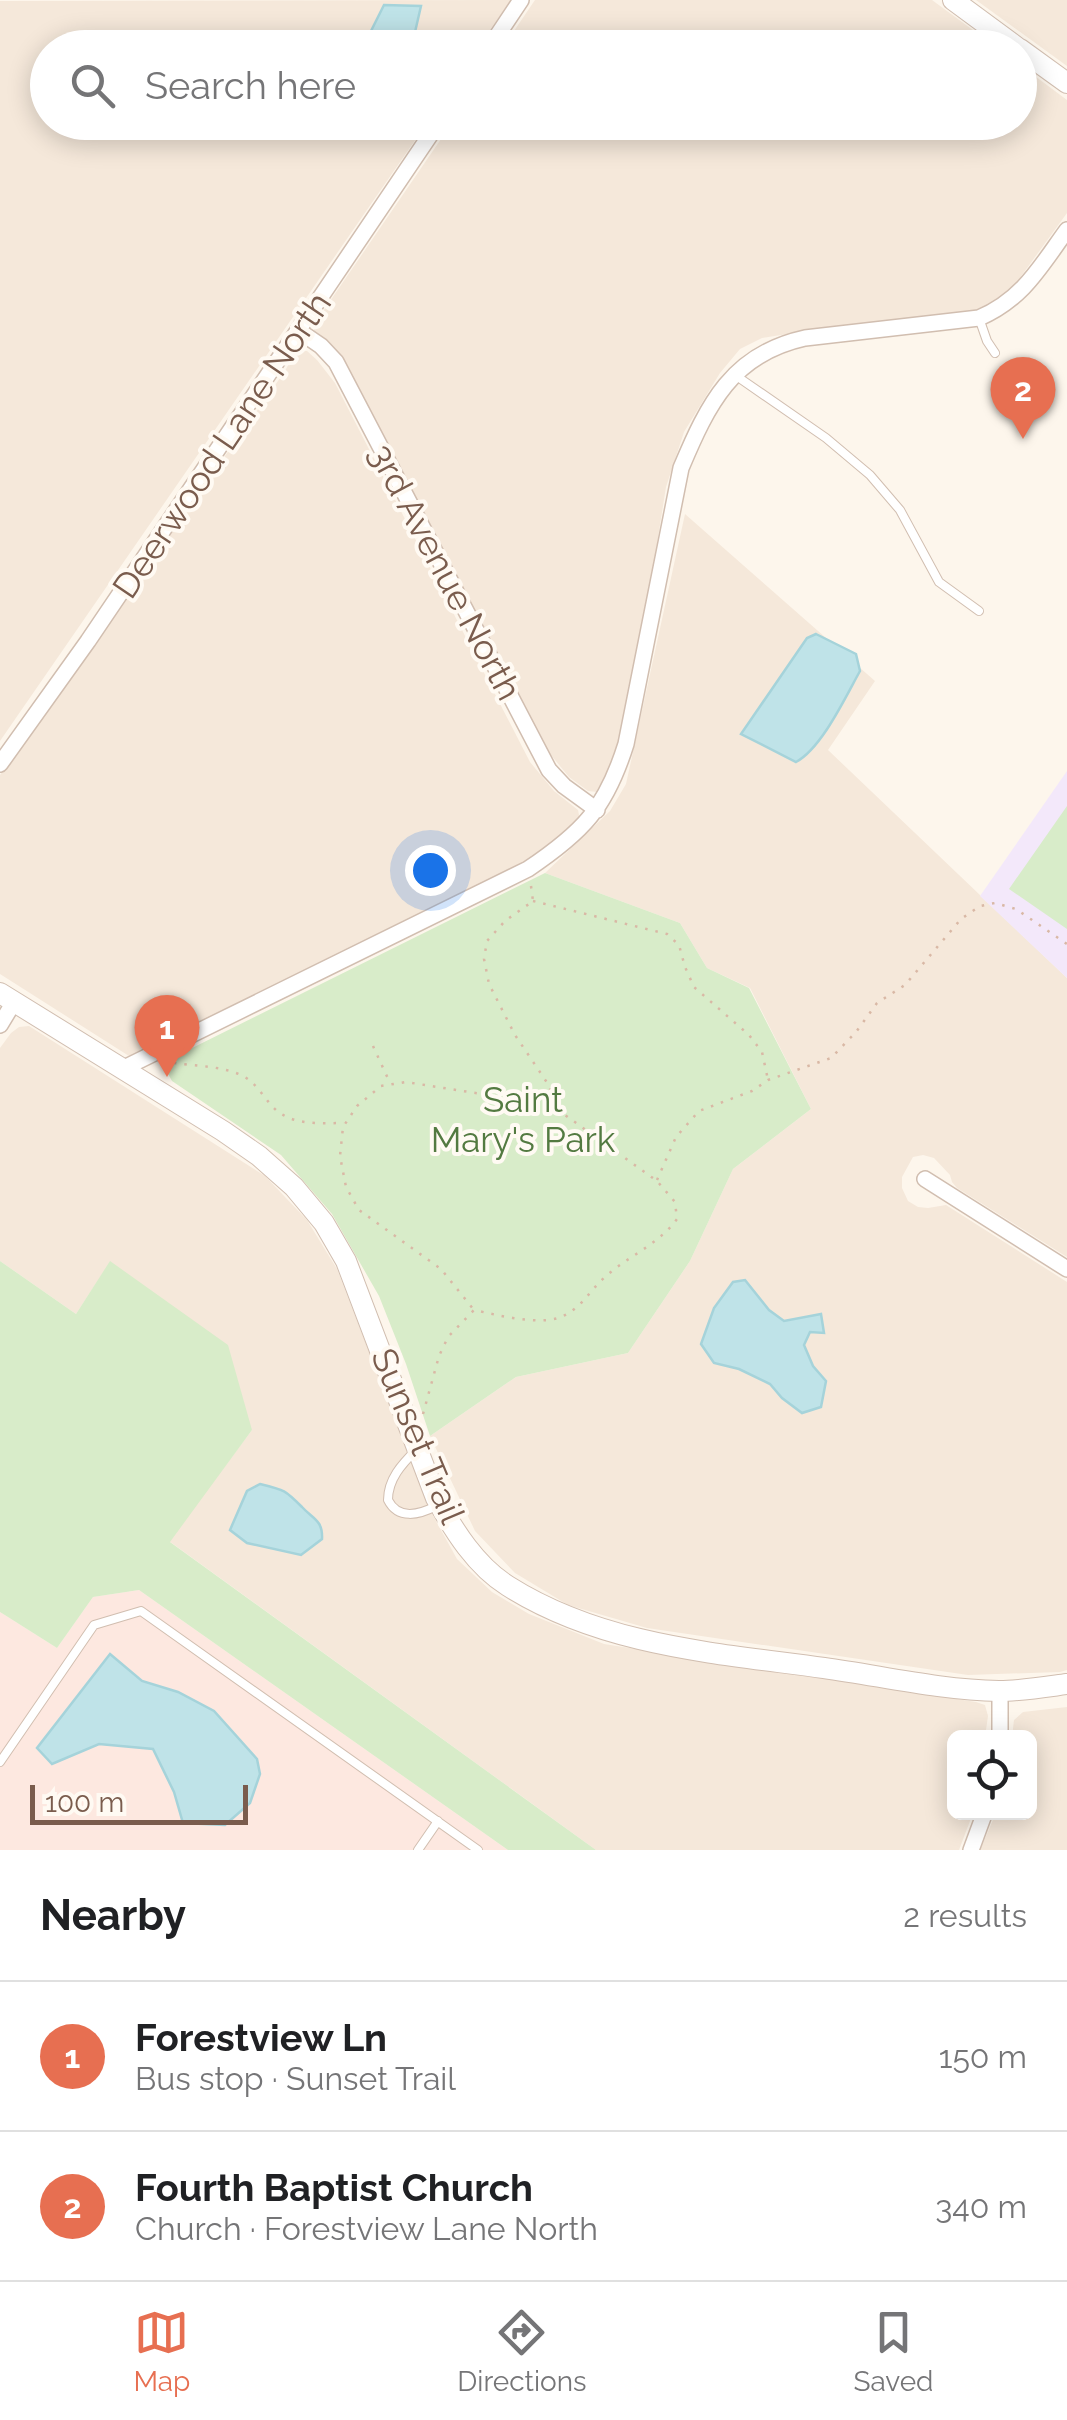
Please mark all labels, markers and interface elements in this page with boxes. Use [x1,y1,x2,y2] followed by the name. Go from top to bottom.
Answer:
[30,30,1037,140] search box
[65,58,120,113] icon: search
[145,63,356,108] text: Search here
[104,284,339,605] street label: Deerwood Lane North
[990,356,1056,439] pin: 2
[361,437,530,707] street label: 3rd Avenue North
[405,845,456,896] your location
[134,994,200,1077] pin: 1
[431,1079,616,1160] park label: Saint Mary's Park
[363,1342,474,1530] street label: Sunset Trail
[947,1730,1037,1820] map controls
[947,1730,1037,1820] button: locate
[30,1780,248,1824] scale bar
[45,1786,124,1819] text: 100 m
[40,1891,186,1940] text: Nearby
[903,1897,1027,1934] text: 2 results
[135,2015,387,2060] text: Forestview Ln
[65,2038,80,2075] text: 1
[939,2038,1027,2075] text: 150 m
[135,2060,456,2097] text: Bus stop · Sunset Trail
[135,2165,533,2210] text: Fourth Baptist Church
[63,2188,82,2225] text: 2
[935,2188,1027,2225] text: 340 m
[135,2210,598,2247] text: Church · Forestview Lane North
[133,2305,190,2398] tab: Map
[457,2305,587,2398] tab: Directions
[853,2305,934,2398] tab: Saved

